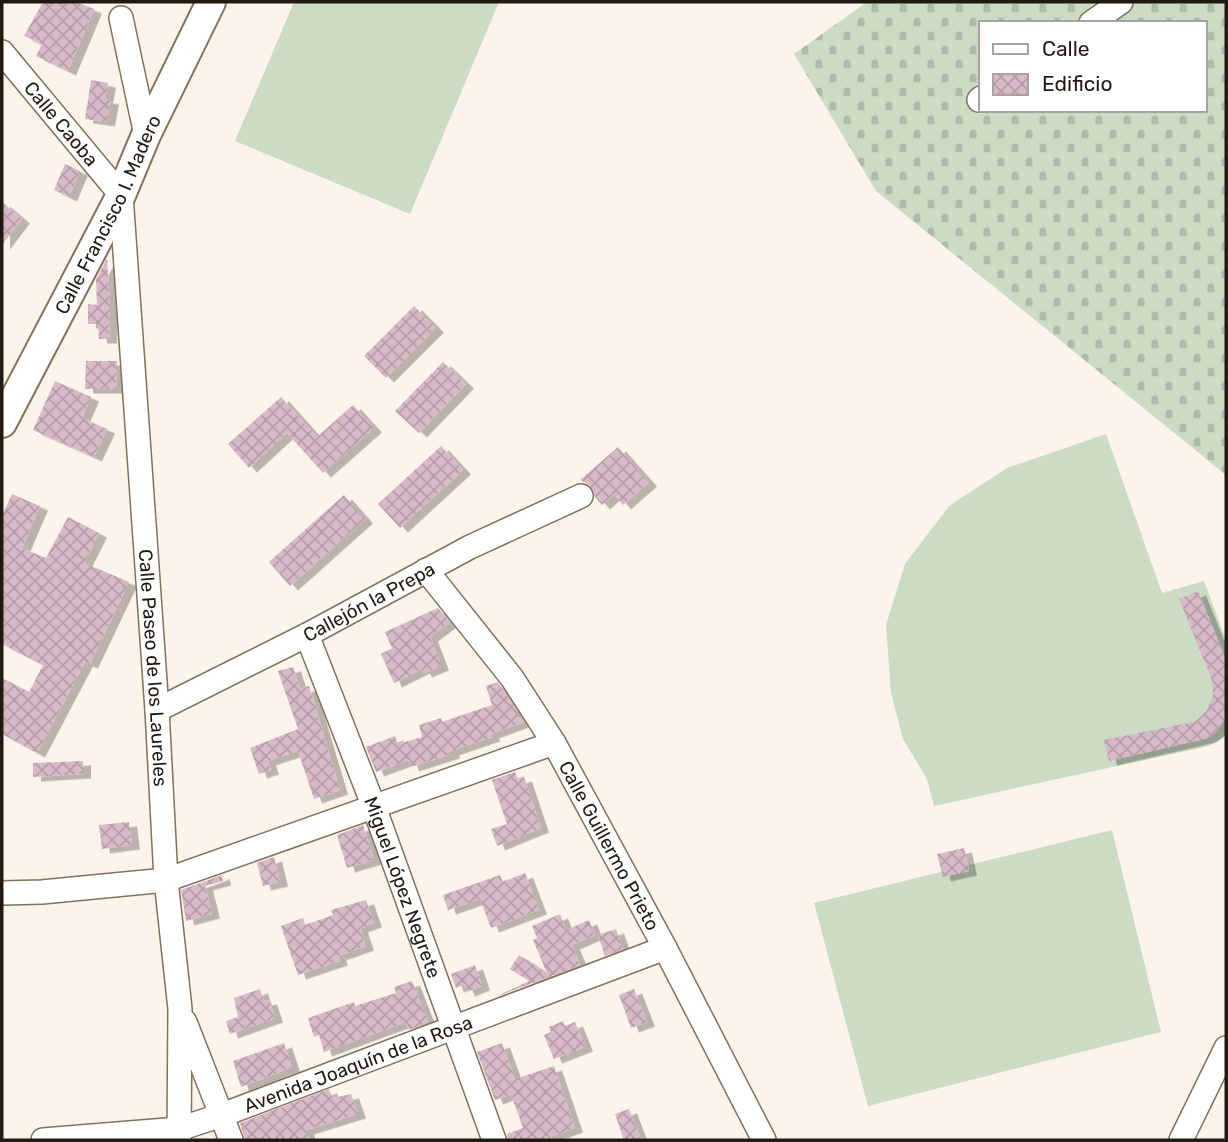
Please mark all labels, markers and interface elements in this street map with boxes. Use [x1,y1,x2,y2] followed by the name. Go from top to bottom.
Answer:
[979,21,1207,112] legend
[1042,36,1090,61] text: Calle
[1042,71,1112,96] text: Edificio
[20,76,103,171] street label: Calle Caoba
[50,111,166,318] street label: Calle Francisco I. Madero
[134,548,173,787] street label: Calle Paseo de los Laureles
[299,557,439,647] street label: Callejón la Prepa
[554,757,665,934] street label: Calle Guillermo Prieto
[360,793,446,981] street label: Miguel López Negrete
[241,1010,475,1117] street label: Avenida Joaquín de la Rosa

